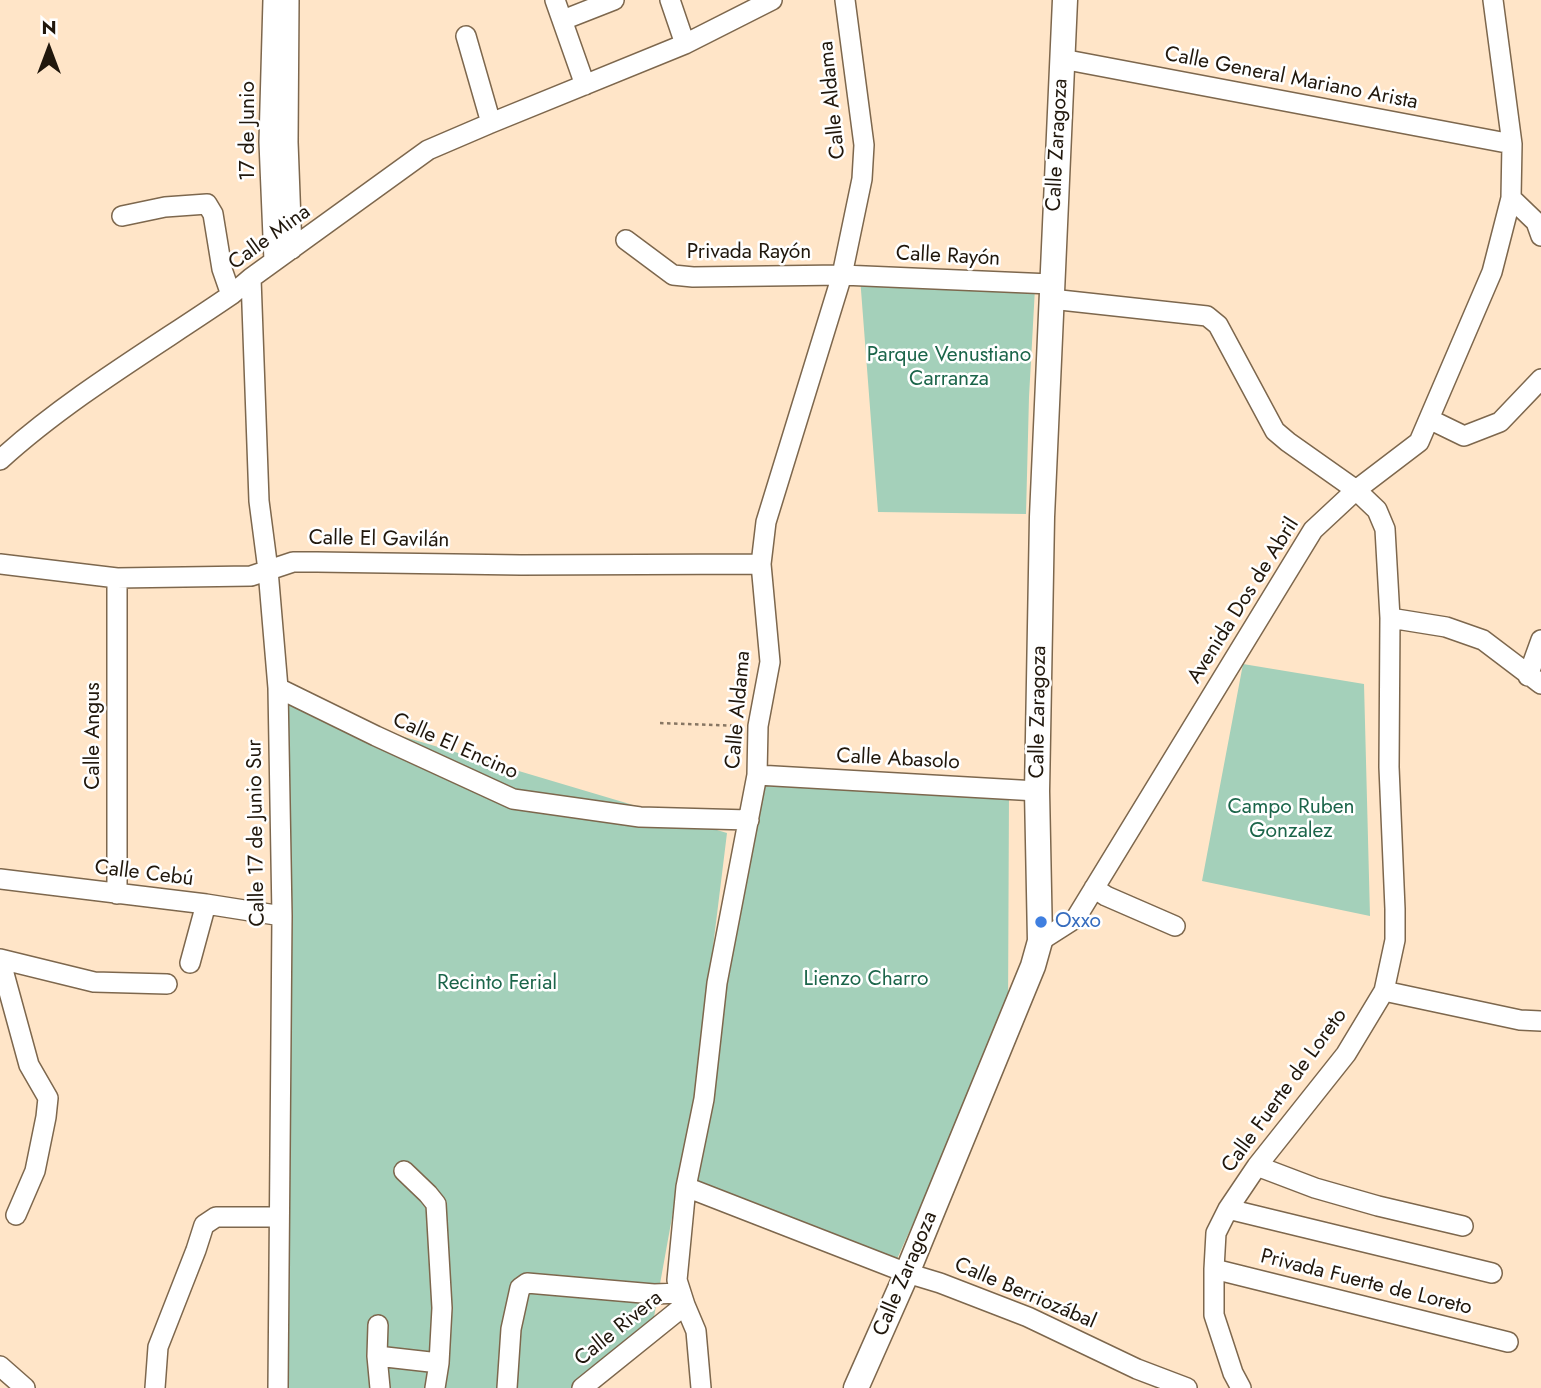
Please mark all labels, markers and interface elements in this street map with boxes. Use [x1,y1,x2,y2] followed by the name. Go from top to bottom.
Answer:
[14,14,84,84] north arrow
[41,14,57,41] text: N
[814,40,852,160] street label: Calle Aldama
[1162,42,1420,116] street label: Calle General Mariano Arista
[1042,78,1074,212] street label: Calle Zaragoza
[236,81,262,181] street label: 17 de Junio
[224,200,316,276] street label: Calle Mina
[687,240,811,266] street label: Privada Rayón
[895,242,1001,272] street label: Calle Rayón
[867,343,1031,393] park label: Parque Venustiano Carranza
[1183,514,1305,688] street label: Avenida Dos de Abril
[308,526,450,554] street label: Calle El Gavilán
[1025,645,1053,779] street label: Calle Zaragoza
[721,650,757,770] street label: Calle Aldama
[81,682,107,790] street label: Calle Angus
[388,708,522,786] street label: Calle El Encino
[243,739,271,927] street label: Calle 17 de Junio Sur
[836,744,960,776] street label: Calle Abasolo
[1227,795,1355,845] park label: Campo Ruben Gonzalez
[93,855,195,893] street label: Calle Cebú
[1055,909,1101,935] place label: Oxxo
[1033,914,1049,930] marker: Oxxo
[804,967,928,993] park label: Lienzo Charro
[437,971,557,997] park label: Recinto Ferial
[1217,1004,1353,1178] street label: Calle Fuerte de Loreto
[868,1208,944,1340] street label: Calle Zaragoza
[1258,1245,1474,1321] street label: Privada Fuerte de Loreto
[950,1253,1100,1335] street label: Calle Berriozábal
[570,1286,668,1372] street label: Calle Rivera

